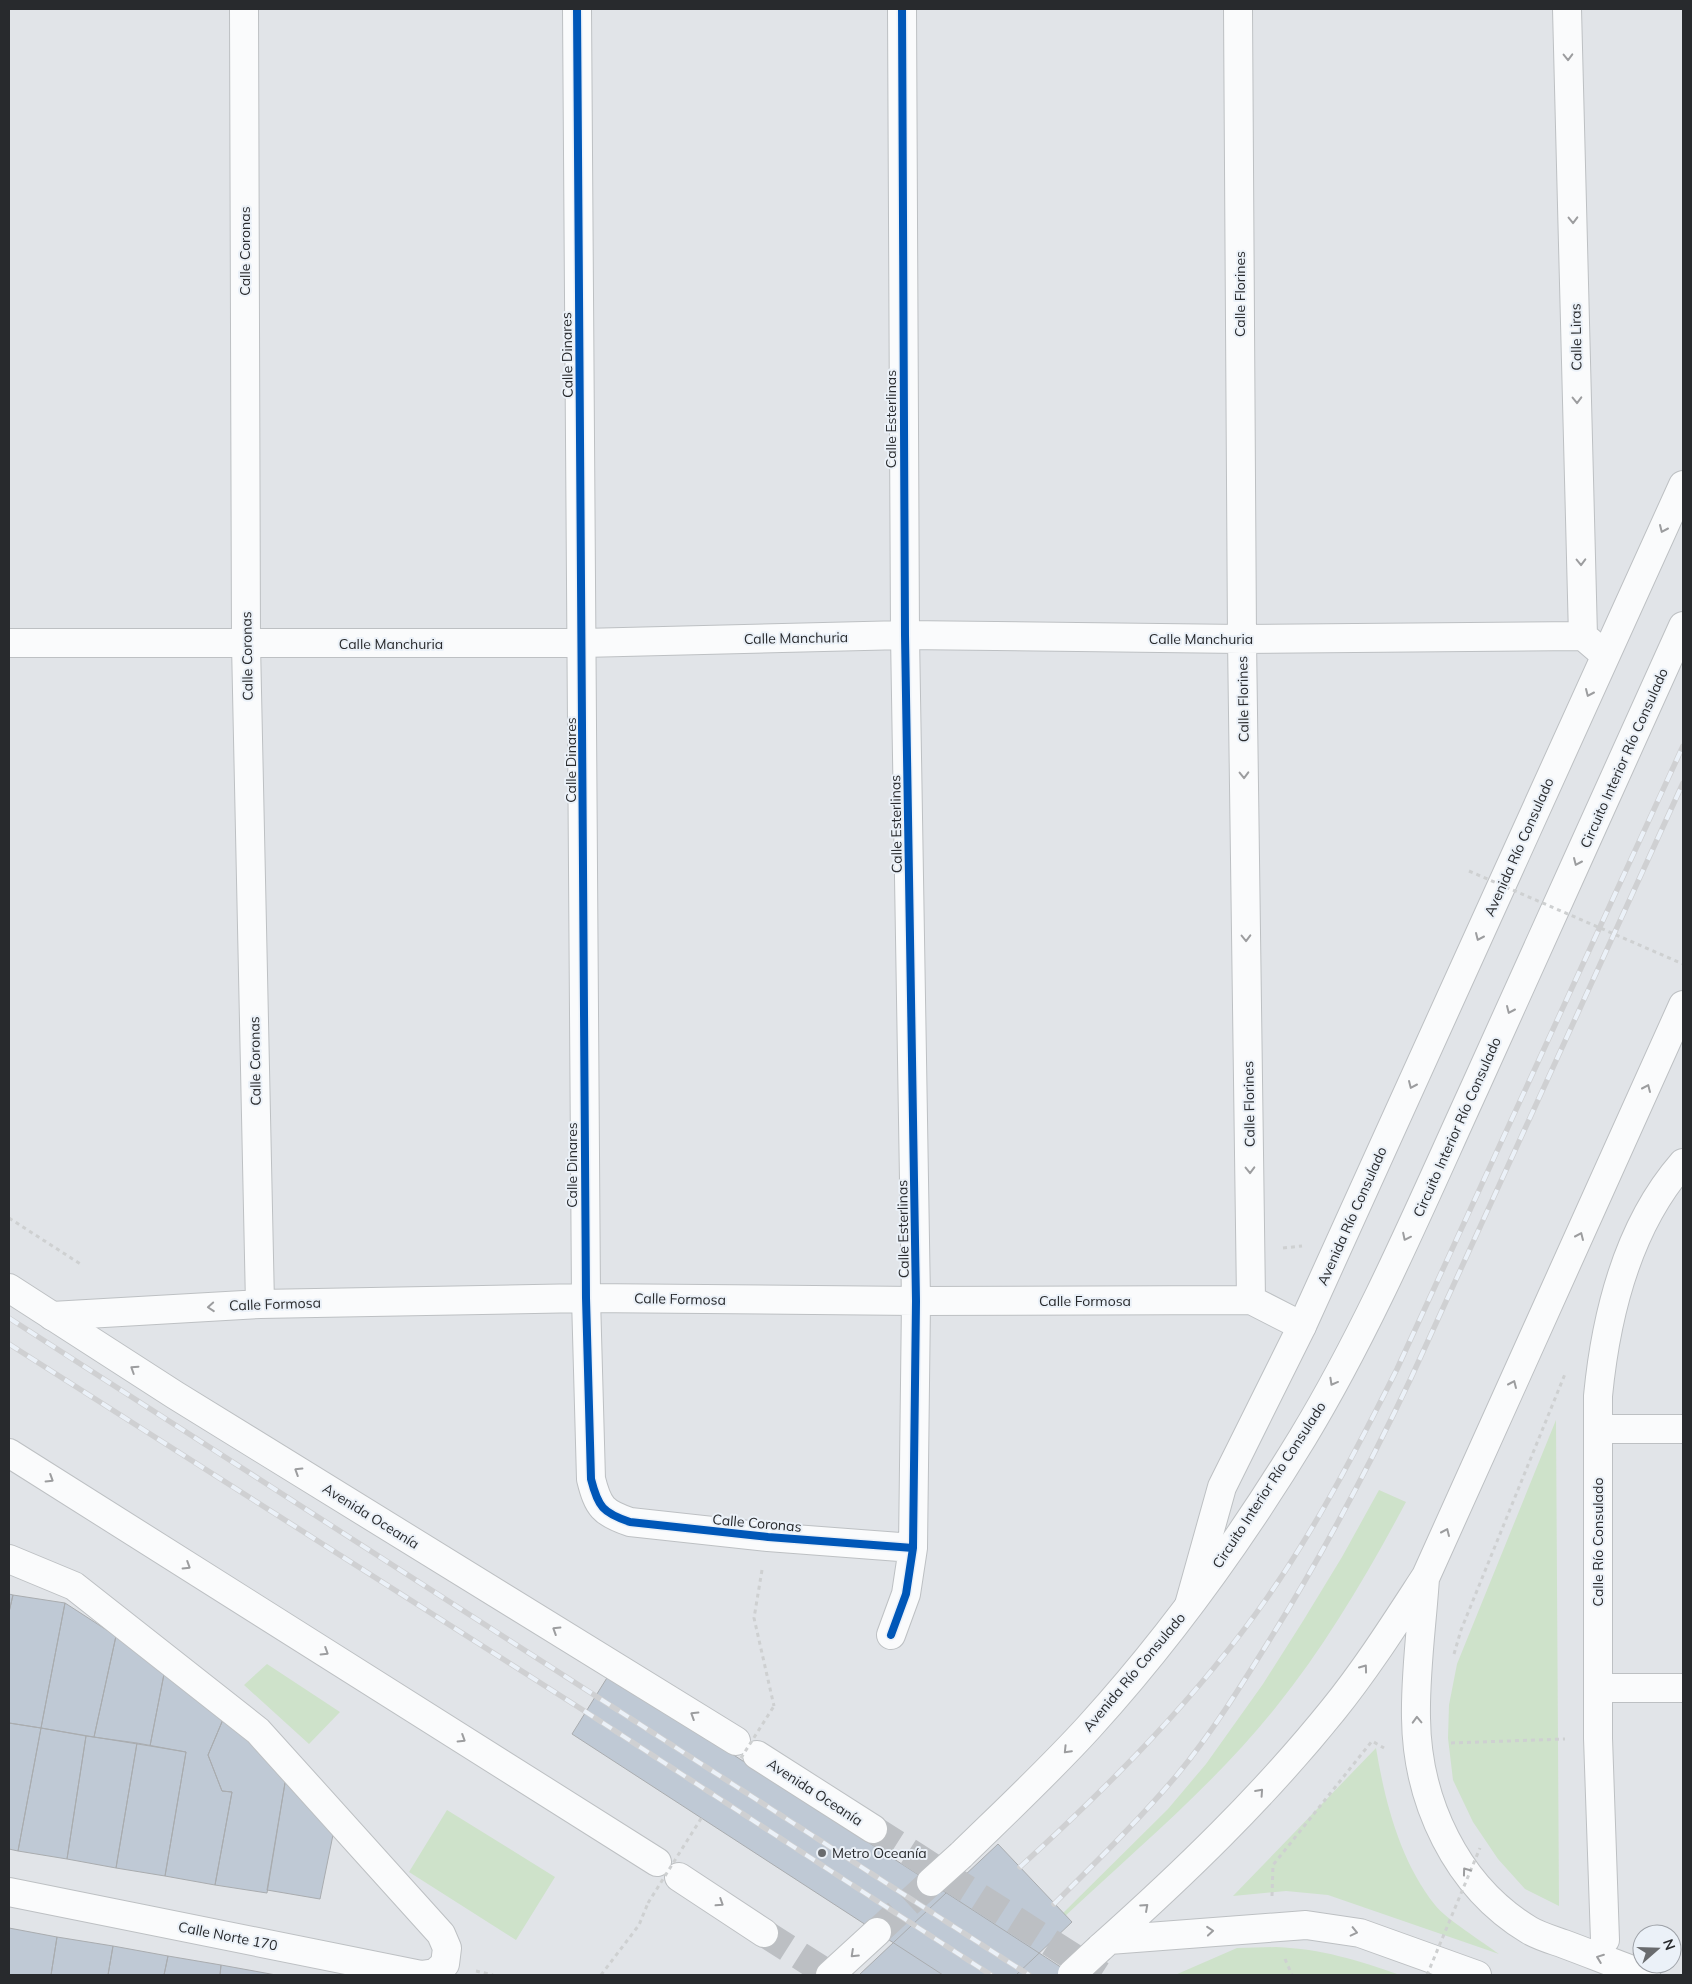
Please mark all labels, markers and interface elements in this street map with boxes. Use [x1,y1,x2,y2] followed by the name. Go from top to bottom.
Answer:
[1563,54,1574,62] one-way arrow
[236,206,254,296] street label: Calle Coronas
[1567,216,1578,224] one-way arrow
[1231,251,1249,337] street label: Calle Florines
[1566,303,1586,371] street label: Calle Liras
[557,312,577,398] street label: Calle Dinares
[882,370,900,468] street label: Calle Esterlinas
[1572,396,1583,404] one-way arrow
[1659,524,1670,533] one-way arrow
[1576,559,1587,567] one-way arrow
[237,611,257,701] street label: Calle Coronas
[744,628,848,648] street label: Calle Manchuria
[1149,630,1253,648] street label: Calle Manchuria
[339,635,443,653] street label: Calle Manchuria
[1233,656,1253,742] street label: Calle Florines
[1576,665,1672,851] street label: Circuito Interior Río Consulado
[1584,688,1595,697] one-way arrow
[562,717,580,803] street label: Calle Dinares
[1239,772,1249,780] one-way arrow
[886,775,906,873] street label: Calle Esterlinas
[1480,775,1558,919] street label: Avenida Río Consulado
[1572,857,1583,866] one-way arrow
[1474,932,1485,941] one-way arrow
[1241,934,1251,942] one-way arrow
[1505,1005,1516,1014] one-way arrow
[245,1016,265,1106] street label: Calle Coronas
[1409,1034,1505,1220] street label: Circuito Interior Río Consulado
[1239,1061,1259,1147] street label: Calle Florines
[1407,1080,1418,1089] one-way arrow
[1640,1084,1651,1093] one-way arrow
[563,1122,581,1208] street label: Calle Dinares
[1313,1144,1391,1288] street label: Avenida Río Consulado
[1244,1167,1255,1175] one-way arrow
[893,1180,913,1278] street label: Calle Esterlinas
[1402,1232,1412,1241] one-way arrow
[1573,1232,1584,1241] one-way arrow
[634,1289,726,1309] street label: Calle Formosa
[1039,1292,1131,1310] street label: Calle Formosa
[229,1293,321,1315] street label: Calle Formosa
[207,1301,215,1312] one-way arrow
[131,1365,140,1375] one-way arrow
[1330,1377,1340,1386] one-way arrow
[1506,1380,1517,1389] one-way arrow
[1208,1398,1330,1572] street label: Circuito Interior Río Consulado
[295,1467,304,1477] one-way arrow
[44,1473,54,1482] one-way arrow
[1589,1478,1607,1606] street label: Calle Río Consulado
[319,1479,423,1553] street label: Avenida Oceanía
[712,1510,802,1536] street label: Calle Coronas
[1439,1528,1450,1537] one-way arrow
[182,1559,191,1569] one-way arrow
[1079,1609,1189,1735] street label: Avenida Río Consulado
[552,1626,561,1636] one-way arrow
[319,1646,328,1656] one-way arrow
[1358,1664,1367,1673] one-way arrow
[691,1712,700,1721] one-way arrow
[1411,1716,1422,1724] one-way arrow
[457,1733,466,1742] one-way arrow
[1064,1744,1073,1753] one-way arrow
[764,1754,866,1830] street label: Avenida Oceanía
[1255,1789,1264,1798] one-way arrow
[832,1844,927,1862] place label: Metro Oceanía
[816,1847,828,1859] marker: Metro Oceanía
[1463,1868,1473,1877] one-way arrow
[714,1897,723,1907] one-way arrow
[1140,1904,1149,1913] one-way arrow
[177,1918,279,1954] street label: Calle Norte 170
[1632,1924,1682,1974] north arrow
[1206,1926,1214,1937] one-way arrow
[1349,1926,1358,1937] one-way arrow
[1659,1937,1679,1953] text: N
[850,1948,859,1957] one-way arrow
[1596,1954,1605,1964] one-way arrow

